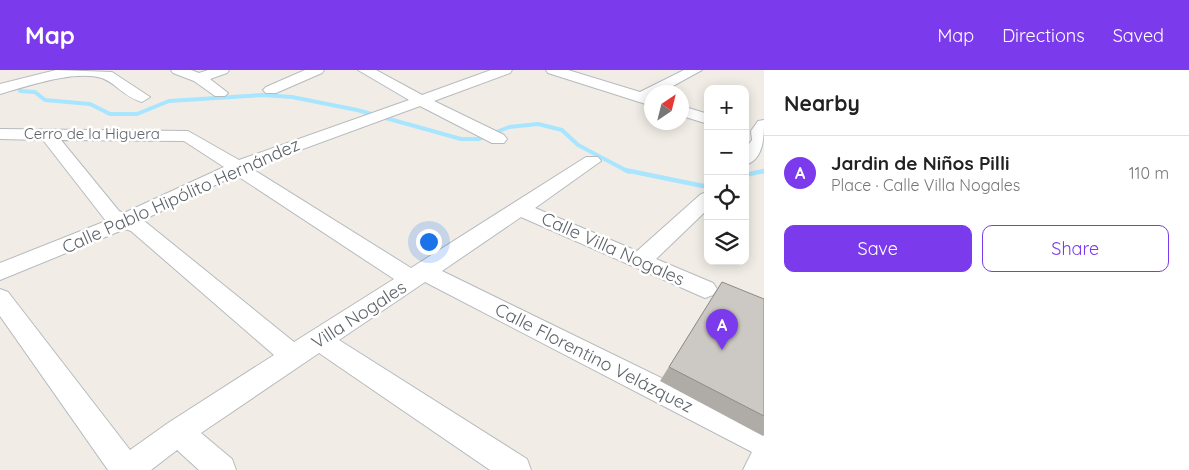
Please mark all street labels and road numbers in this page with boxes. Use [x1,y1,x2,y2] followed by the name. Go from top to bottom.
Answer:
[24,124,160,143] street label: Cerro de la Higuera
[58,133,303,258] street label: Calle Pablo Hipólito Hernández
[538,207,688,290] street label: Calle Villa Nogales
[307,275,411,354] street label: Villa Nogales
[491,298,697,418] street label: Calle Florentino Velázquez

